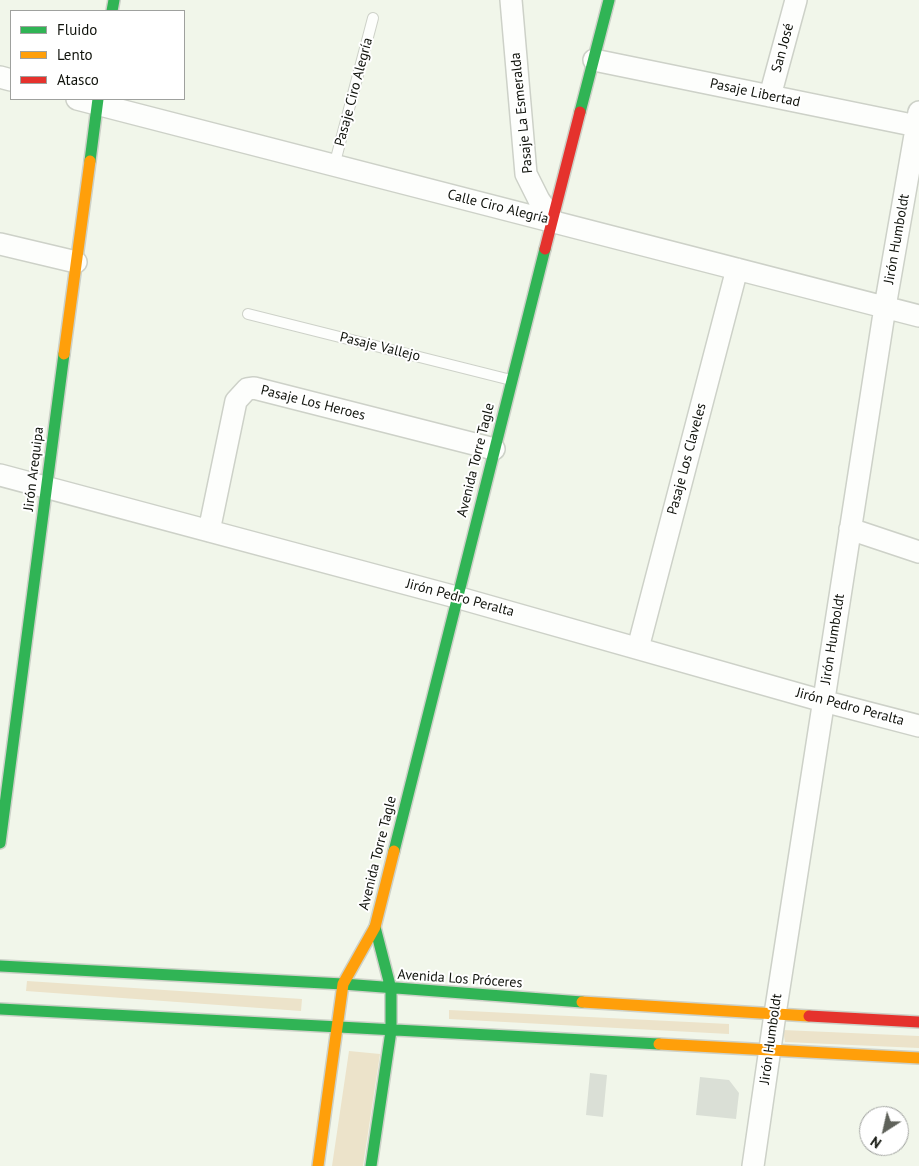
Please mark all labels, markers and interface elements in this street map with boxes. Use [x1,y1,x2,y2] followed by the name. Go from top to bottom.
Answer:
[10,10,185,100] legend
[57,20,97,39] text: Fluido
[768,22,798,74] street label: San José
[331,36,377,148] street label: Pasaje Ciro Alegría
[57,45,93,64] text: Lento
[507,52,537,174] street label: Pasaje La Esmeralda
[57,70,99,89] text: Atasco
[708,75,802,111] street label: Pasaje Libertad
[446,186,550,228] street label: Calle Ciro Alegría
[881,193,913,285] street label: Jirón Humboldt
[338,329,422,365] street label: Pasaje Vallejo
[259,382,367,424] street label: Pasaje Los Heroes
[454,401,498,519] street label: Avenida Torre Tagle
[664,401,710,517] street label: Pasaje Los Claveles
[20,426,48,512] street label: Jirón Arequipa
[404,575,516,621] street label: Jirón Pedro Peralta
[818,593,848,685] street label: Jirón Humboldt
[794,684,906,730] street label: Jirón Pedro Peralta
[356,794,400,912] street label: Avenida Torre Tagle
[397,966,523,992] street label: Avenida Los Próceres
[756,993,786,1085] street label: Jirón Humboldt
[859,1106,909,1156] north arrow
[867,1132,885,1152] text: N

